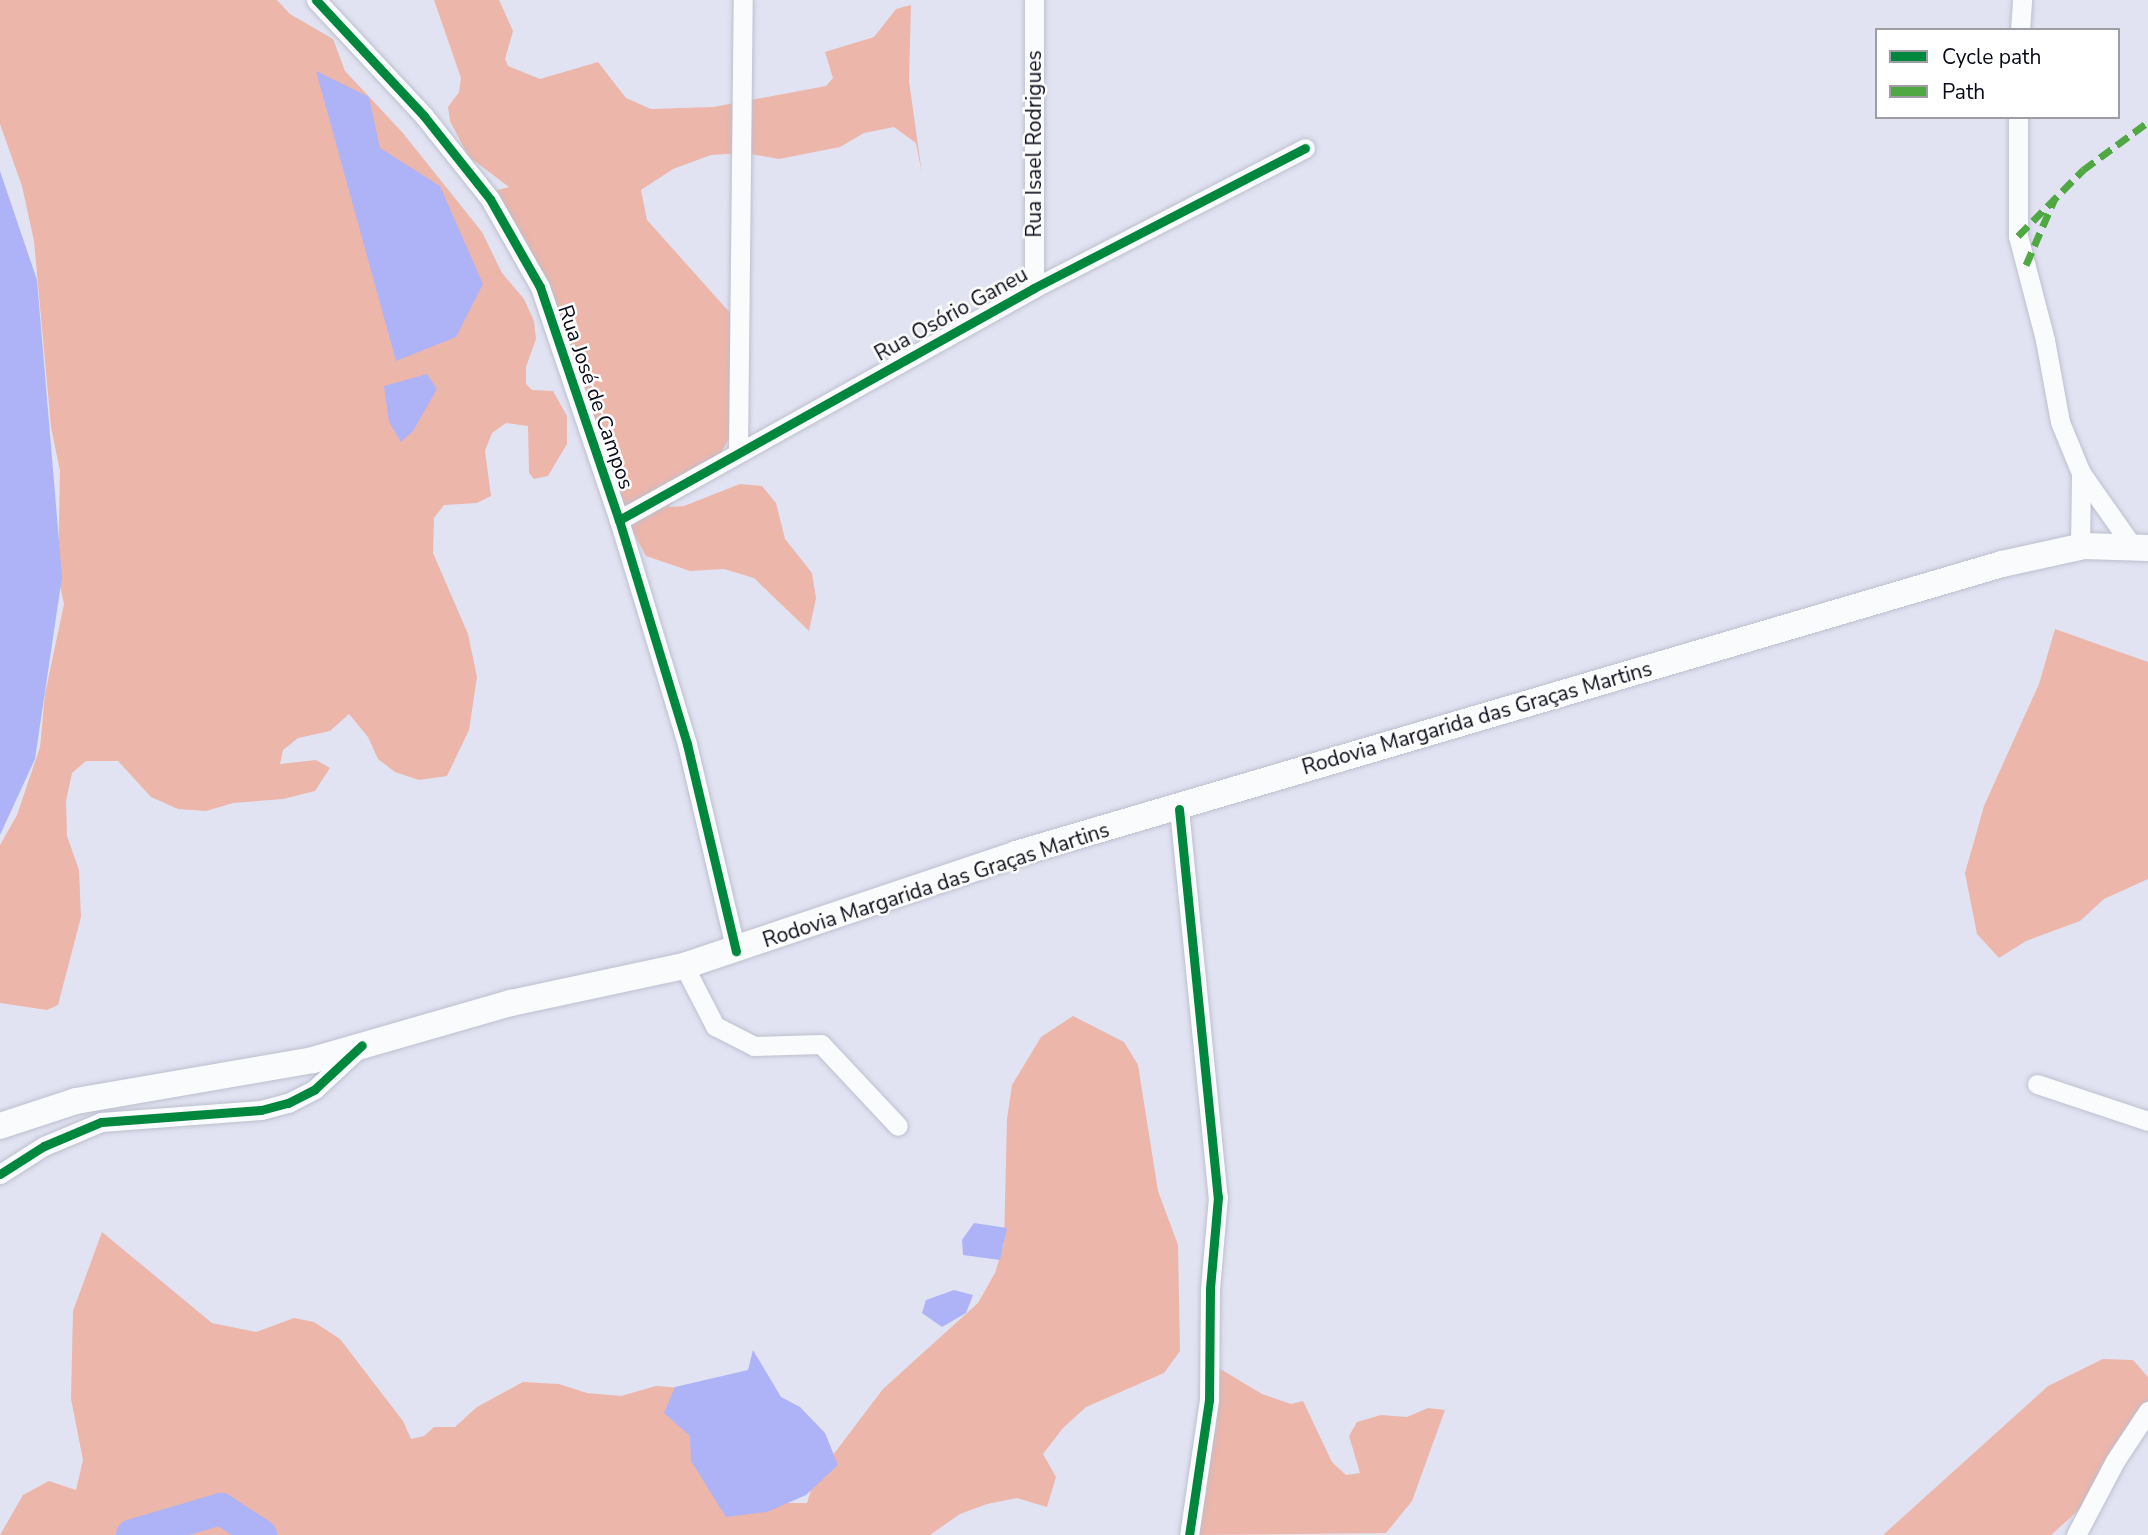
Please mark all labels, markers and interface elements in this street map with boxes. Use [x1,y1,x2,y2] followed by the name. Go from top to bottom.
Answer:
[1875,28,2120,119] legend
[1942,43,2041,71] text: Cycle path
[1021,50,1047,238] street label: Rua Isael Rodrigues
[1942,78,1985,106] text: Path
[870,262,1032,366] street label: Rua Osório Ganeu
[553,302,639,492] street label: Rua José de Campos
[1299,656,1655,780] street label: Rodovia Margarida das Graças Martins
[760,817,1112,953] street label: Rodovia Margarida das Graças Martins

